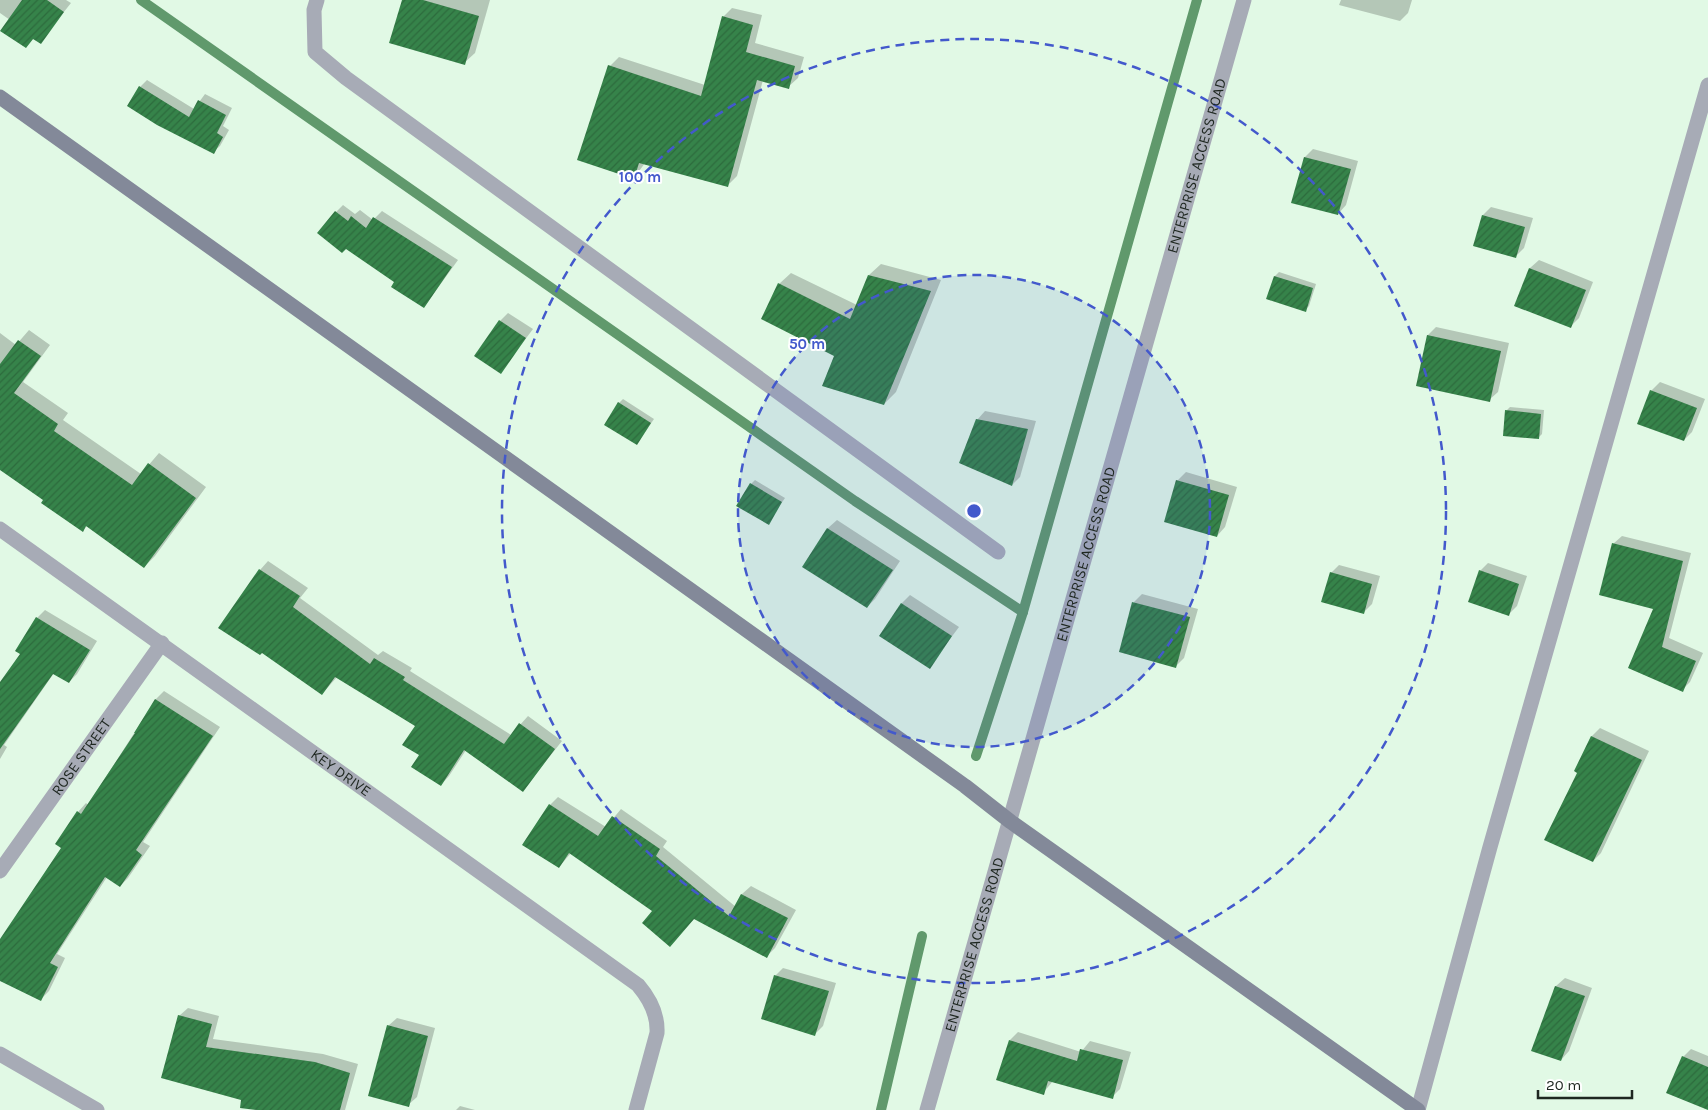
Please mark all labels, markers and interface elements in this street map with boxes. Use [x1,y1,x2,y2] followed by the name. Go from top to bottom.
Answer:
[1163,76,1230,255] street label: ENTERPRISE ACCESS ROAD
[619,168,661,186] text: 100 m
[789,335,825,353] text: 50 m
[1052,465,1119,644] street label: ENTERPRISE ACCESS ROAD
[965,502,983,520] centre of rings
[48,715,115,799] street label: ROSE STREET
[307,745,374,800] street label: KEY DRIVE
[941,855,1008,1034] street label: ENTERPRISE ACCESS ROAD
[1538,1068,1632,1100] scale bar
[1546,1076,1581,1094] text: 20 m

